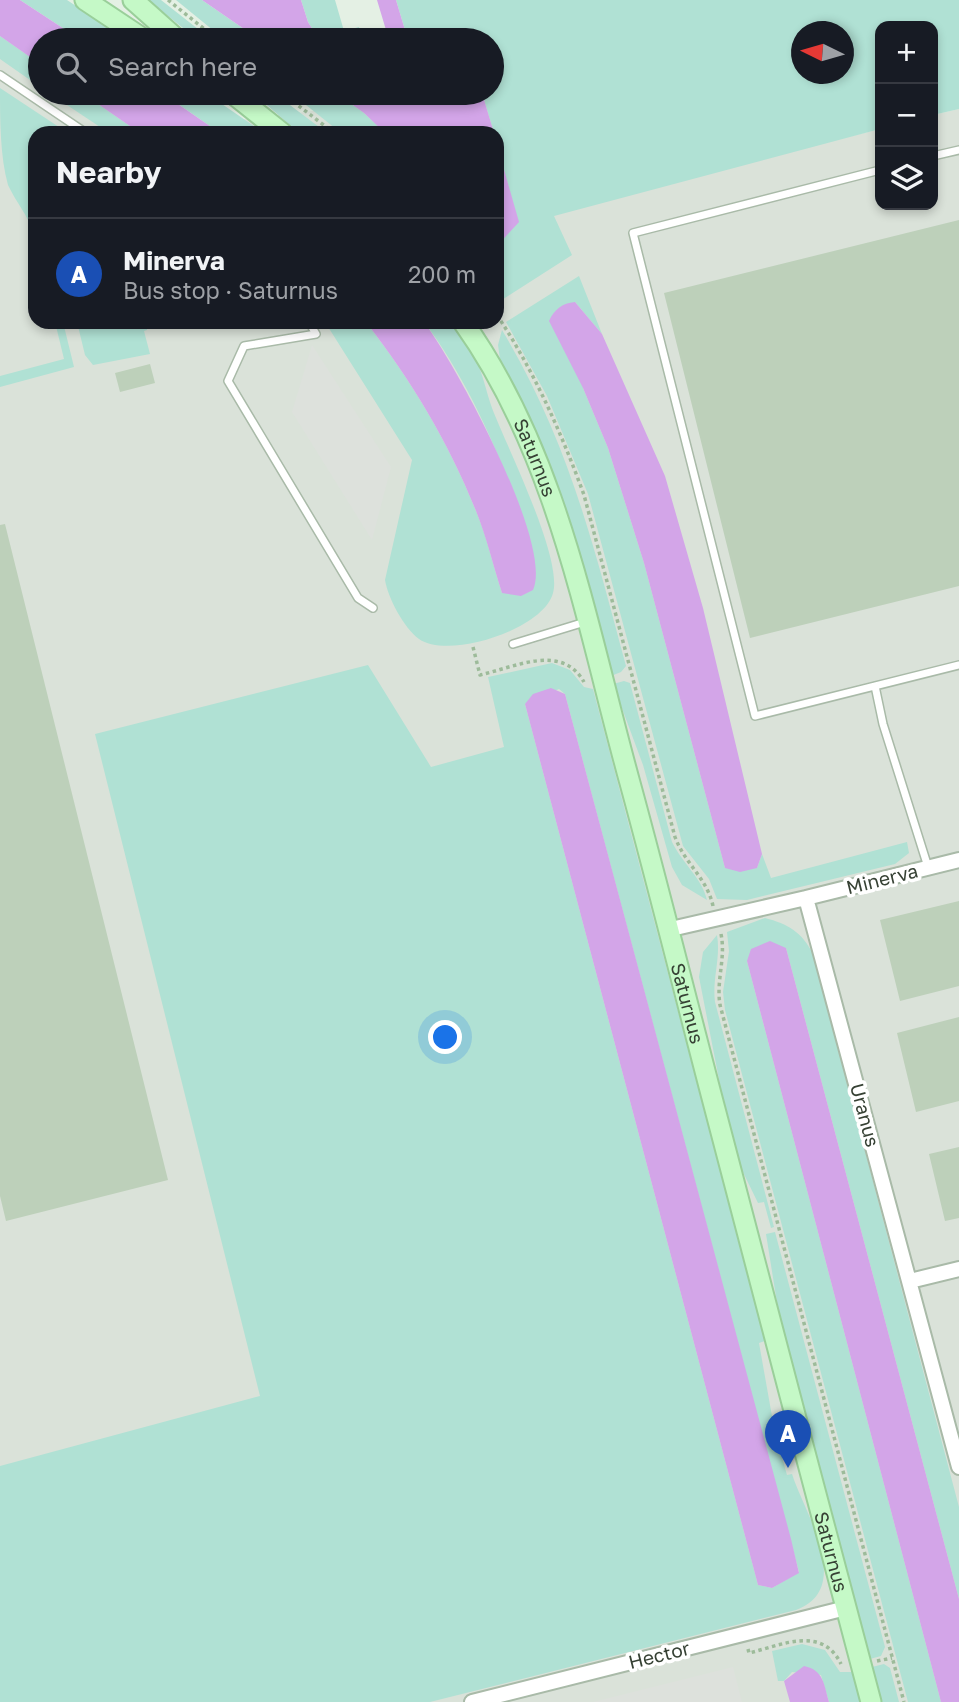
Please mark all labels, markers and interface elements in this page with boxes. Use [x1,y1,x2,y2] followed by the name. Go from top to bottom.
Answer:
[791,21,854,84] north arrow
[875,21,938,210] map controls
[875,21,938,84] button: +
[28,28,504,105] search box
[52,48,90,86] icon: search
[108,51,257,82] text: Search here
[875,84,938,147] button: −
[875,147,938,210] button: layers
[56,154,161,190] text: Nearby
[123,245,225,276] text: Minerva
[71,260,87,288] text: A
[408,260,476,288] text: 200 m
[123,276,338,304] text: Bus stop · Saturnus
[509,415,562,500] street label: Saturnus
[844,859,920,898] street label: Minerva
[667,960,709,1046] street label: Saturnus
[428,1020,462,1054] your location
[846,1080,885,1149] street label: Uranus
[765,1410,811,1468] pin: A
[810,1509,853,1595] street label: Saturnus
[626,1636,692,1673] street label: Hector

